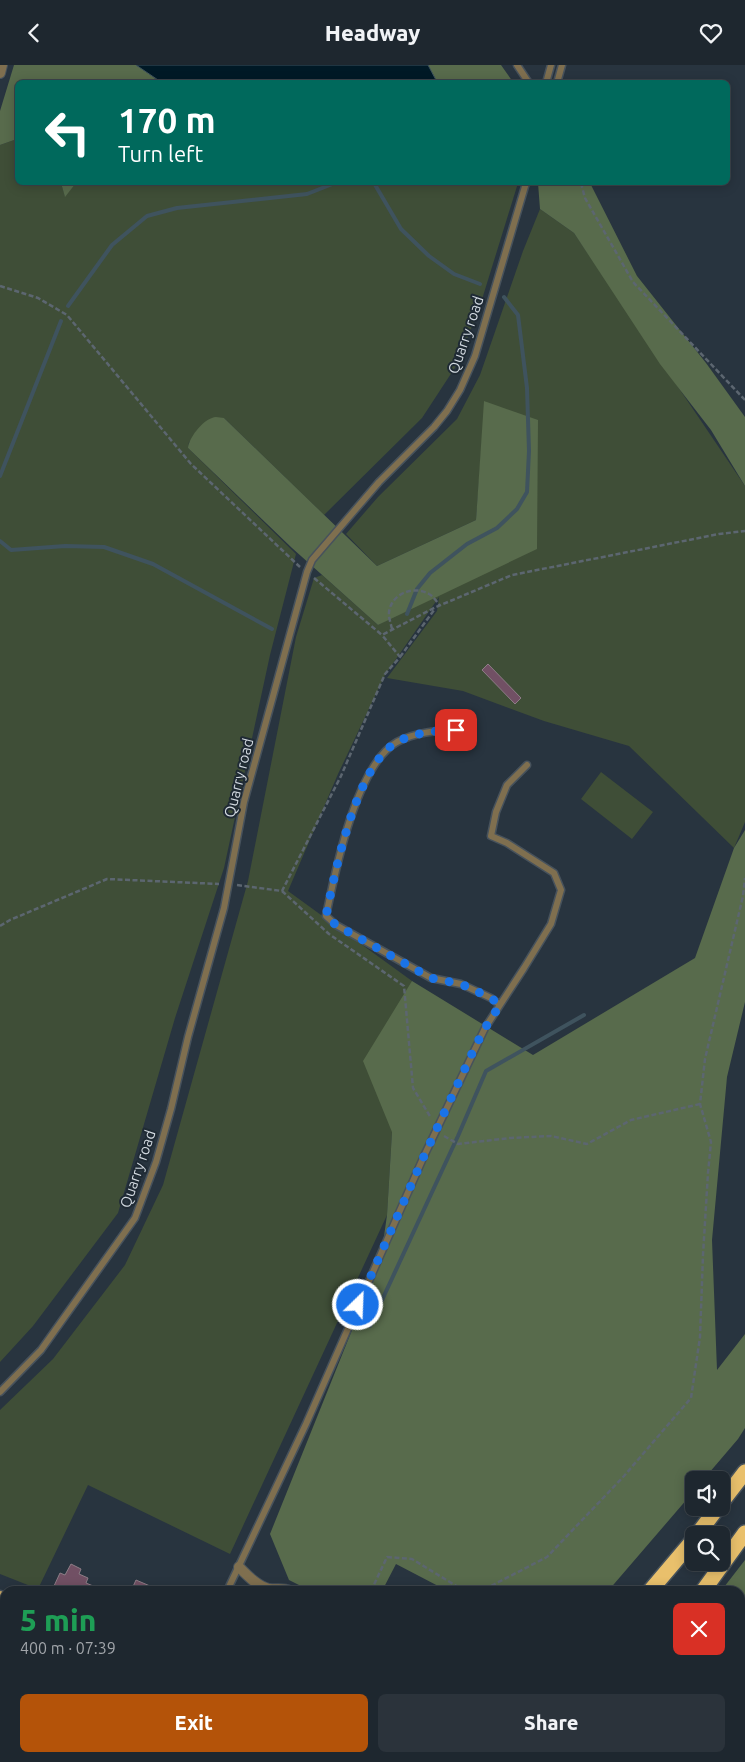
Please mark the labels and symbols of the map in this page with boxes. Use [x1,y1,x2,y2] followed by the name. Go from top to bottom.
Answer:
[444,294,487,376] street label: Quarry road
[435,709,477,751] pin
[220,736,257,819] street label: Quarry road
[116,1128,159,1210] street label: Quarry road
[331,1278,383,1330] position arrow

